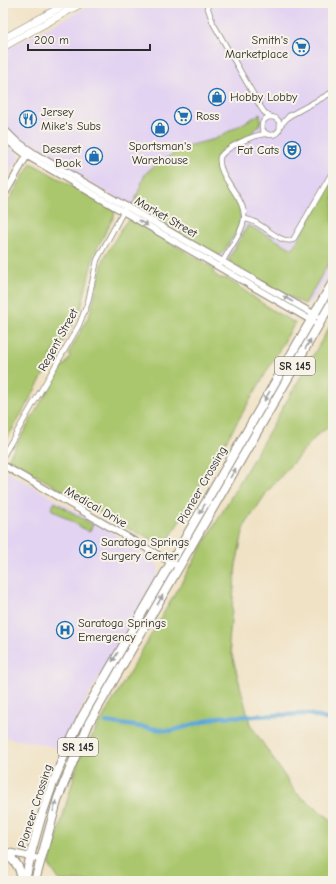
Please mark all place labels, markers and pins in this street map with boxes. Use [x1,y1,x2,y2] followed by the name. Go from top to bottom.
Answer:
[225,33,288,61] place label: Smith's Marketplace
[291,37,311,57] supermarket icon: Smith's Marketplace
[207,87,227,107] shop icon: Hobby Lobby
[230,90,298,104] place label: Hobby Lobby
[41,105,101,133] place label: Jersey Mike's Subs
[173,106,193,126] supermarket icon: Ross
[18,109,38,129] restaurant icon: Jersey Mike's Subs
[196,109,219,123] place label: Ross
[150,118,170,138] shop icon: Sportsman's Warehouse
[129,139,191,167] place label: Sportsman's Warehouse
[282,140,302,160] theatre icon: Fat Cats
[42,142,82,170] place label: Deseret Book
[237,143,279,157] place label: Fat Cats
[84,146,104,166] shop icon: Deseret Book
[101,535,189,563] place label: Saratoga Springs Surgery Center
[78,539,98,559] hospital icon: Saratoga Springs Surgery Center
[78,616,166,644] place label: Saratoga Springs Emergency
[55,620,75,640] hospital icon: Saratoga Springs Emergency

